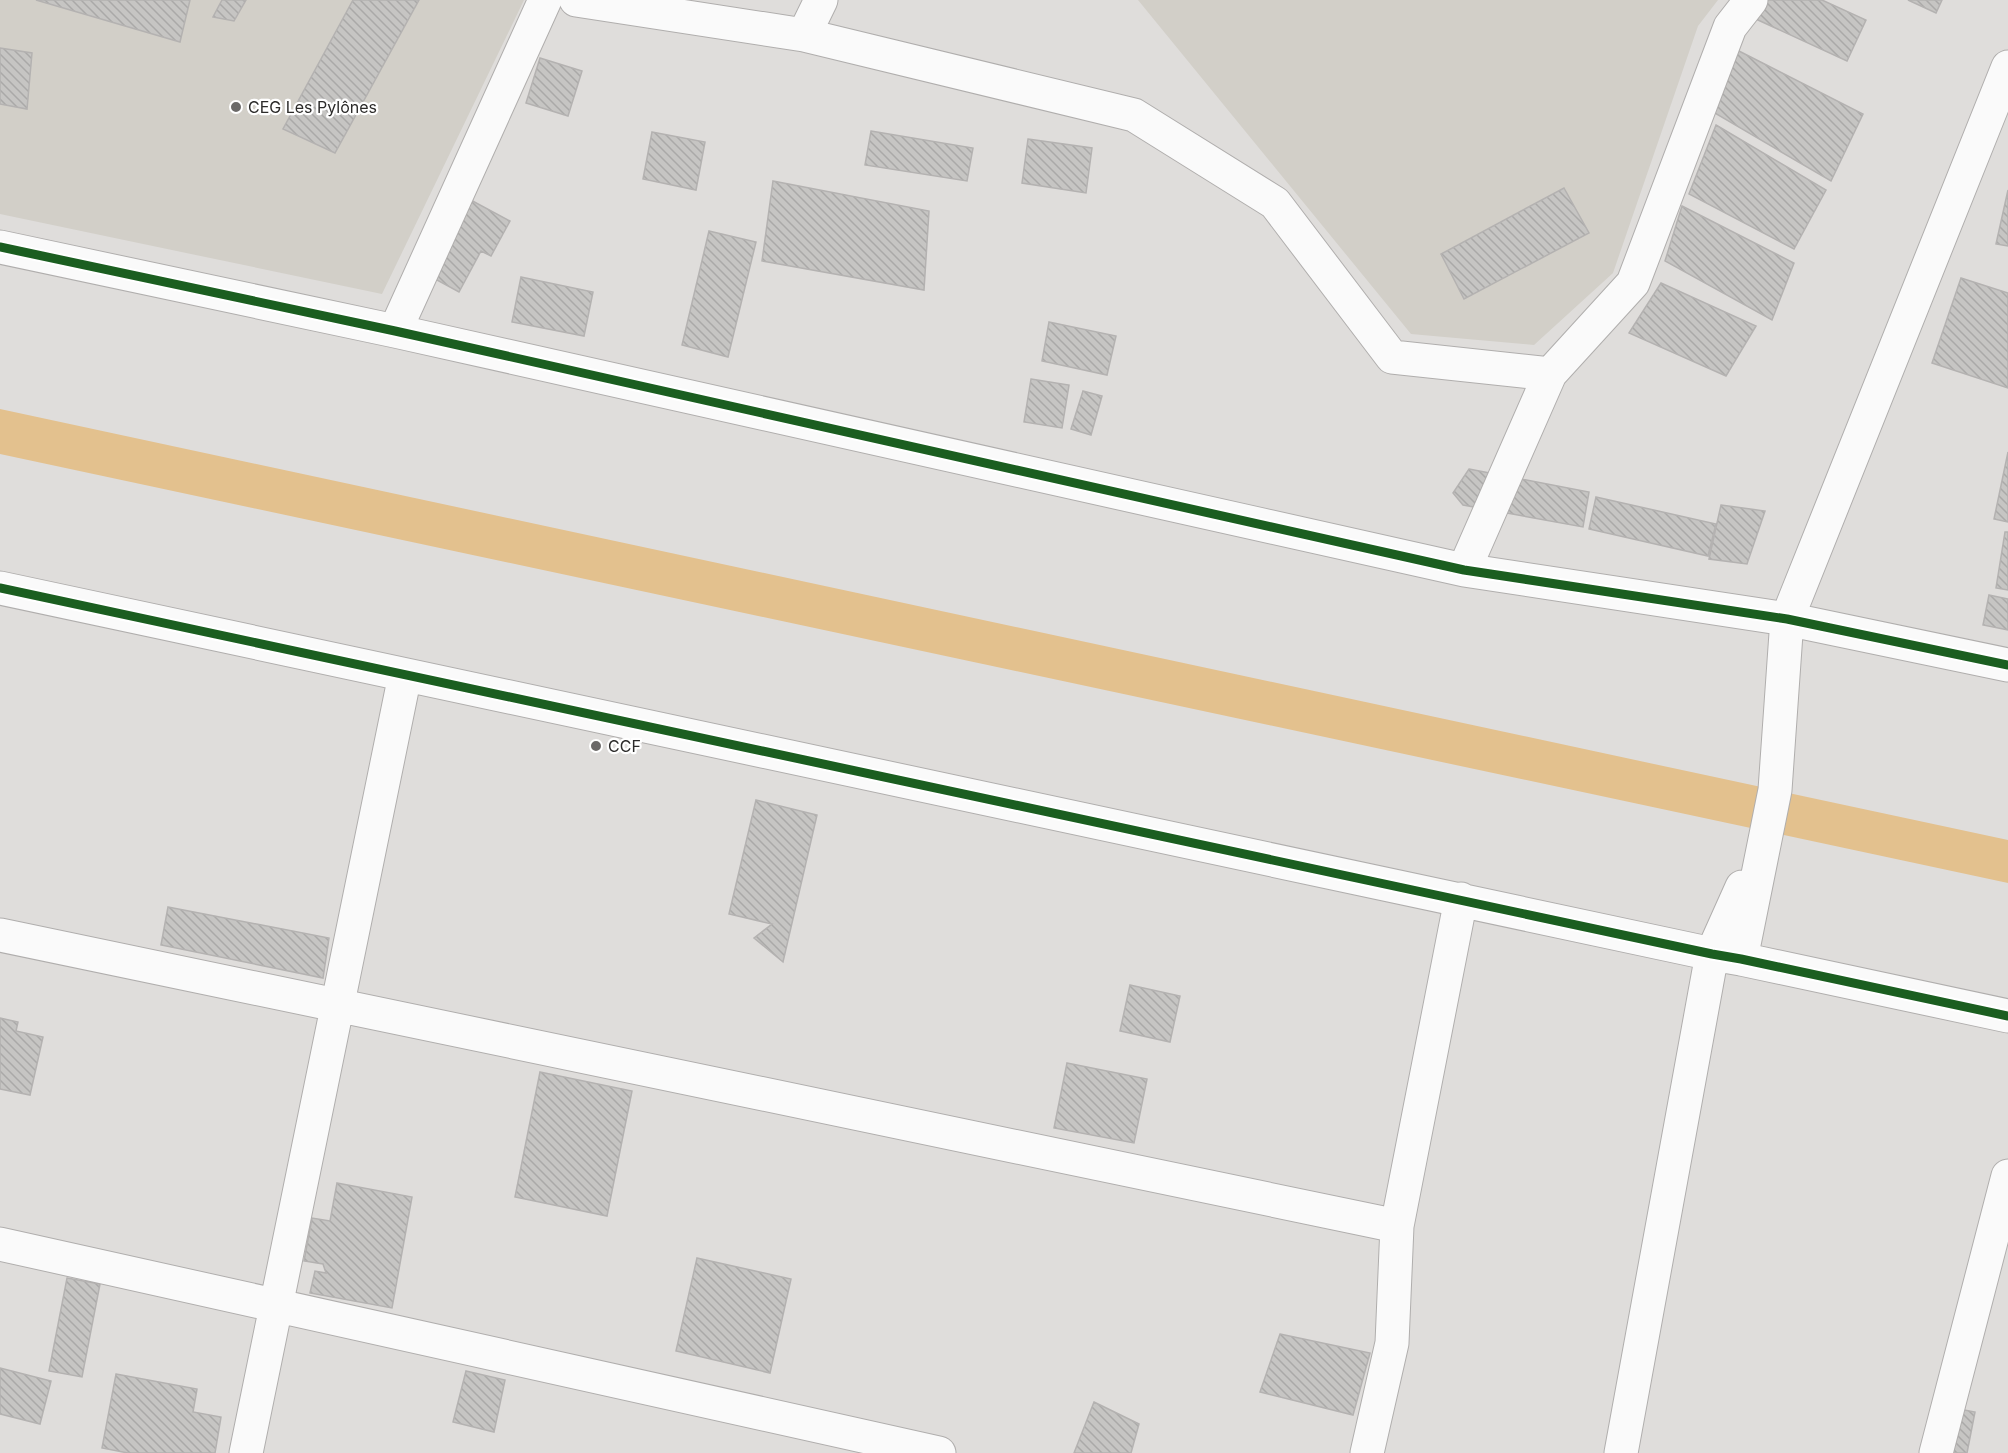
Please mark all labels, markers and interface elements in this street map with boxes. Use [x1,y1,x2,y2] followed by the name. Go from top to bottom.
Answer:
[248,97,377,117] place label: CEG Les Pylônes
[229,100,243,114] marker: CEG Les Pylônes
[608,736,641,756] place label: CCF
[589,739,603,753] marker: CCF

